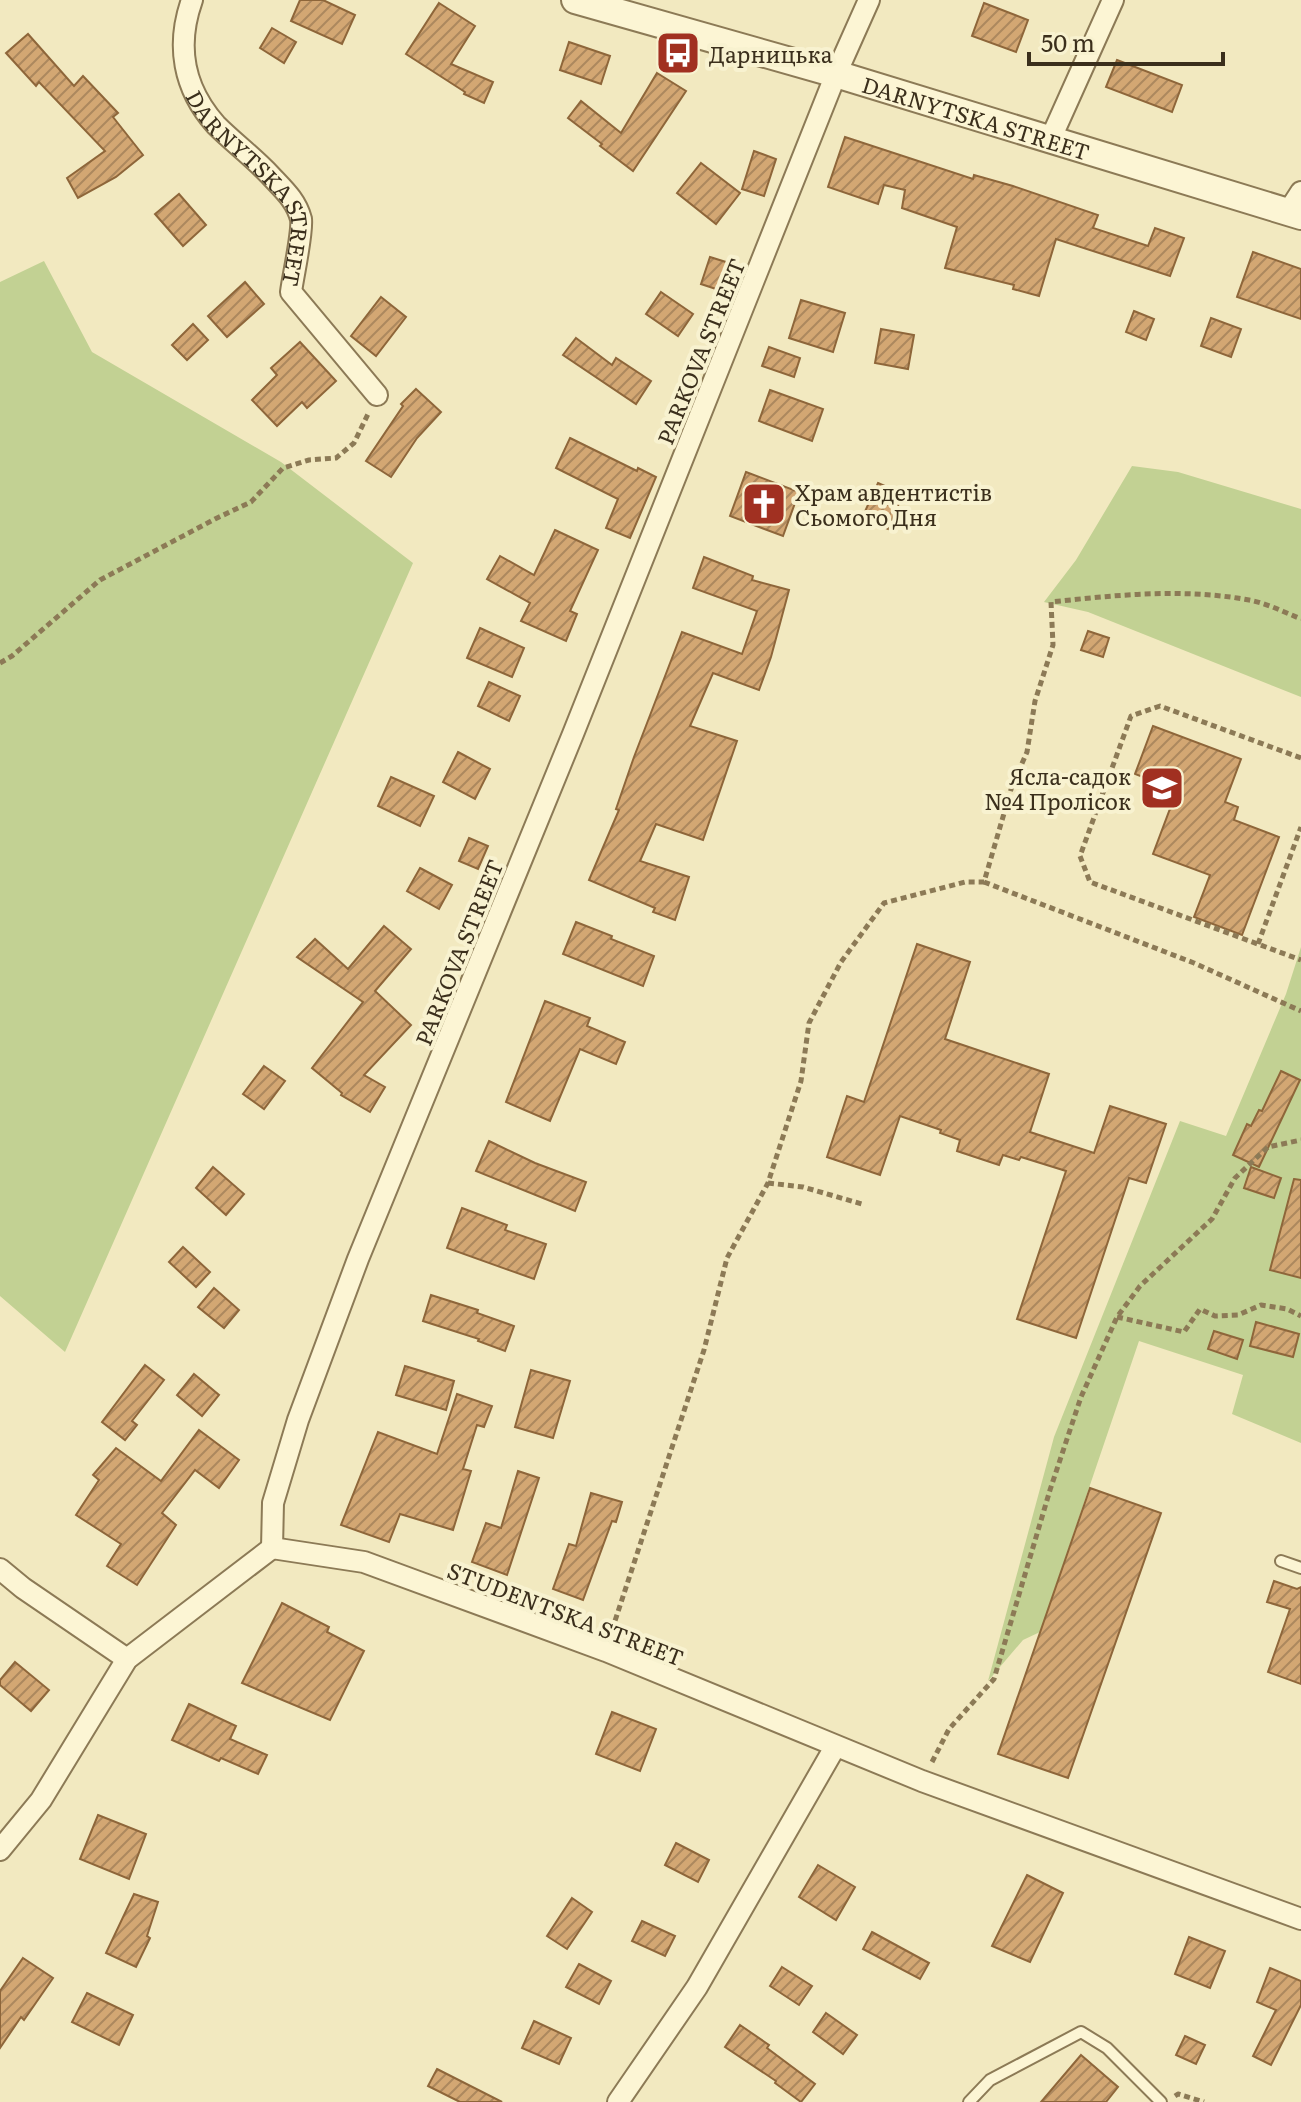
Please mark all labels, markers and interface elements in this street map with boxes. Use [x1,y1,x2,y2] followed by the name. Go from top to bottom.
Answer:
[1029,16,1223,66] scale bar
[1041,24,1095,59] text: 50 m
[654,29,702,77] bus stop icon: Дарницька
[709,37,833,70] place label: Дарницька
[858,67,1094,167] street label: DARNYTSKA STREET
[179,84,318,289] street label: DARNYTSKA STREET
[648,253,752,449] street label: PARKOVA STREET
[795,475,992,533] place label: Храм авдентистів Сьомого Дня
[740,480,788,528] church icon: Храм авдентистів Сьомого Дня
[984,759,1131,817] place label: Ясла-садок №4 Пролісок
[1138,764,1186,812] school or university icon: Ясла-садок №4 Пролісок
[406,854,510,1050] street label: PARKOVA STREET
[443,1553,689,1673] street label: STUDENTSKA STREET

